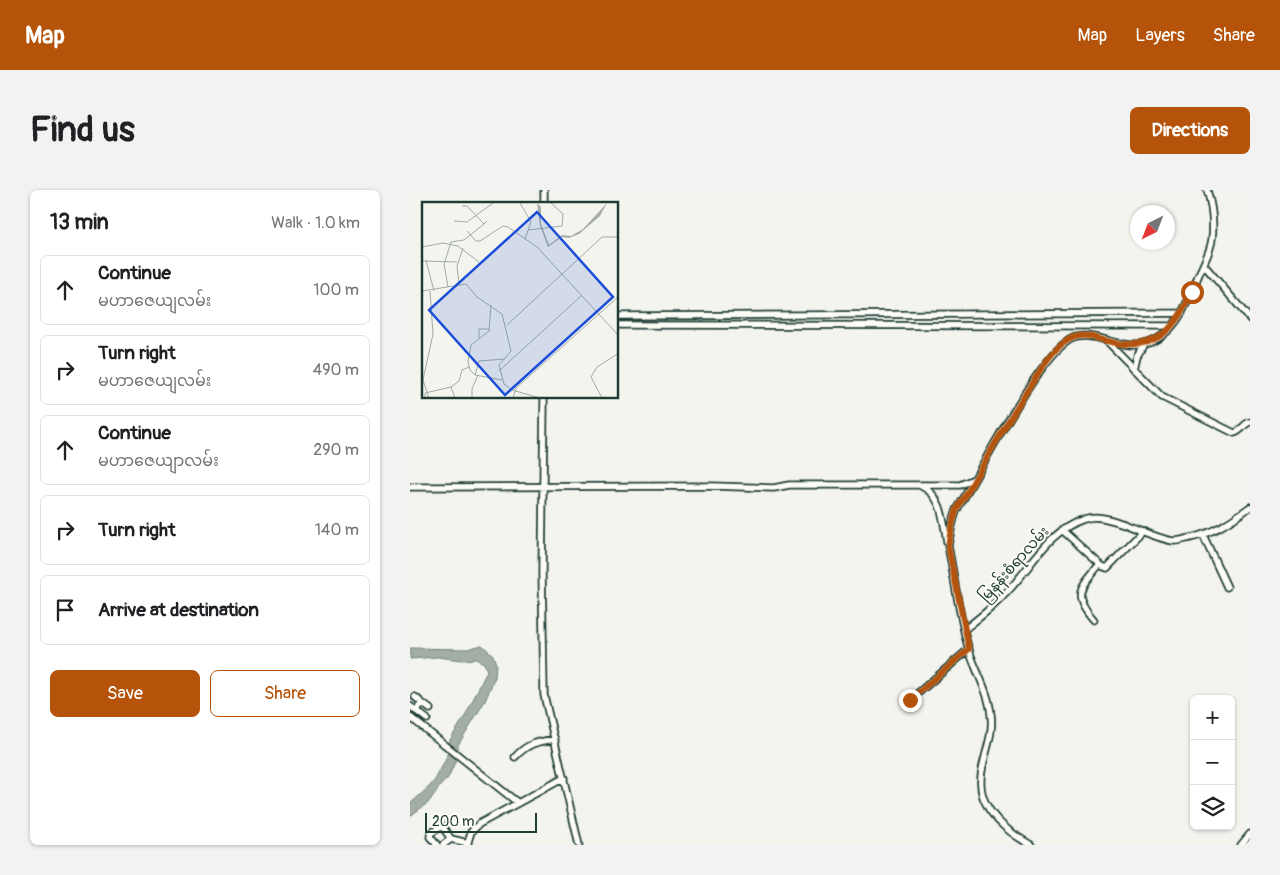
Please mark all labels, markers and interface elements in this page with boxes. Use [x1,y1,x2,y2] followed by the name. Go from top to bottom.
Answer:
[25,21,65,50] text: Map
[1078,24,1107,47] text: Map
[1135,24,1185,47] text: Layers
[1213,24,1255,47] text: Share
[1130,107,1250,154] button: Directions
[30,108,135,152] text: Find us
[422,202,619,399] inset map
[1130,205,1175,250] north arrow
[50,209,109,236] text: 13 min
[271,213,360,233] text: Walk · 1.0 km
[98,261,171,285] text: Continue
[51,276,79,304] icon: ahead
[313,280,359,300] text: 100 m
[1181,281,1204,304] route start
[98,291,211,311] text: မဟာဇေယျလမ်း
[98,341,176,365] text: Turn right
[51,356,79,384] icon: right
[313,360,359,380] text: 490 m
[98,371,211,391] text: မဟာဇေယျလမ်း
[98,421,171,445] text: Continue
[51,436,79,464] icon: ahead
[313,440,359,460] text: 290 m
[98,451,219,471] text: မဟာဇေယျာလမ်း
[51,516,79,544] icon: right
[98,518,176,542] text: Turn right
[315,520,359,540] text: 140 m
[975,522,1055,607] street label: မြနန်းစံရာလမ်း
[51,596,79,624] icon: arrive
[98,598,259,622] text: Arrive at destination
[50,670,200,717] button: Save
[210,670,360,717] button: Share
[899,689,922,712] route end
[1190,695,1235,830] map controls
[1190,695,1235,740] button: +
[1190,740,1235,785] button: −
[1190,785,1235,830] button: layers
[425,810,538,833] scale bar
[432,813,474,830] text: 200 m

